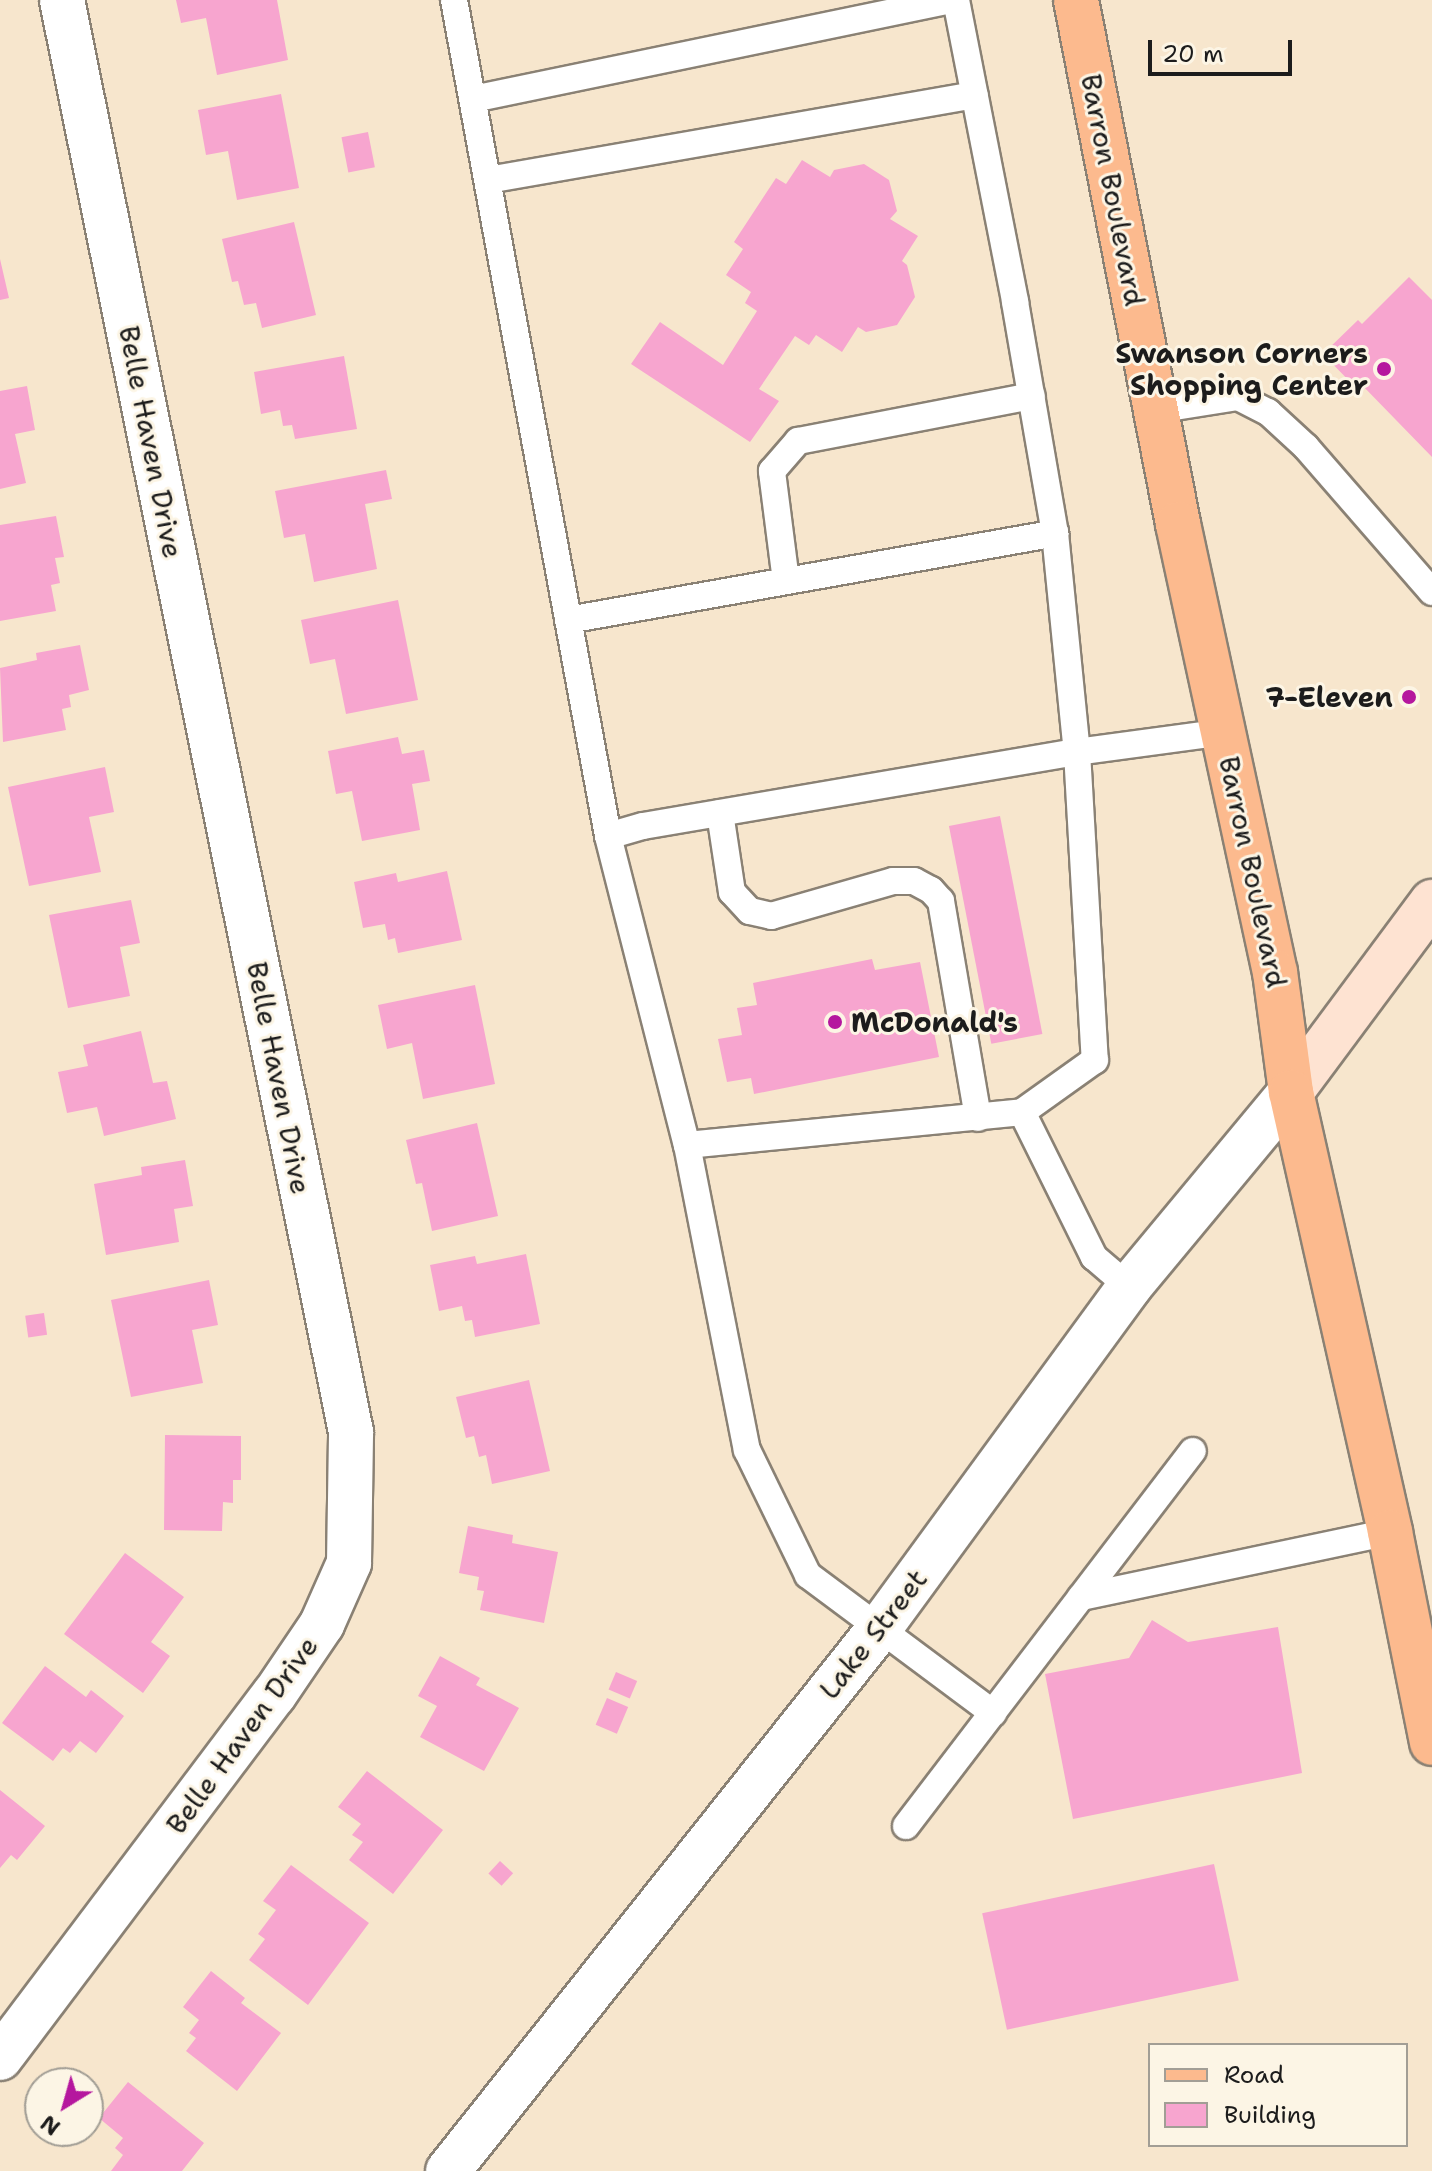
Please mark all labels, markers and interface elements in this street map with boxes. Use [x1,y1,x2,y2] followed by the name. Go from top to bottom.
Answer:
[1152,24,1296,74] scale bar
[1162,38,1224,70] text: 20 m
[1074,71,1152,309] street label: Barron Boulevard
[112,323,190,561] street label: Belle Haven Drive
[1115,336,1368,402] place label: Swanson Corners Shopping Center
[1375,360,1393,378] marker: Swanson Corners Shopping Center
[1265,680,1393,714] place label: 7-Eleven
[1400,688,1418,706] marker: 7-Eleven
[1212,753,1294,991] street label: Barron Boulevard
[240,959,318,1197] street label: Belle Haven Drive
[851,1005,1018,1039] place label: McDonald's
[826,1013,844,1031] marker: McDonald's
[812,1562,934,1706] street label: Lake Street
[159,1630,325,1840] street label: Belle Haven Drive
[1148,2043,1408,2147] legend
[1224,2059,1284,2091] text: Road
[24,2067,104,2147] north arrow
[1224,2099,1316,2131] text: Building
[35,2108,66,2142] text: N

